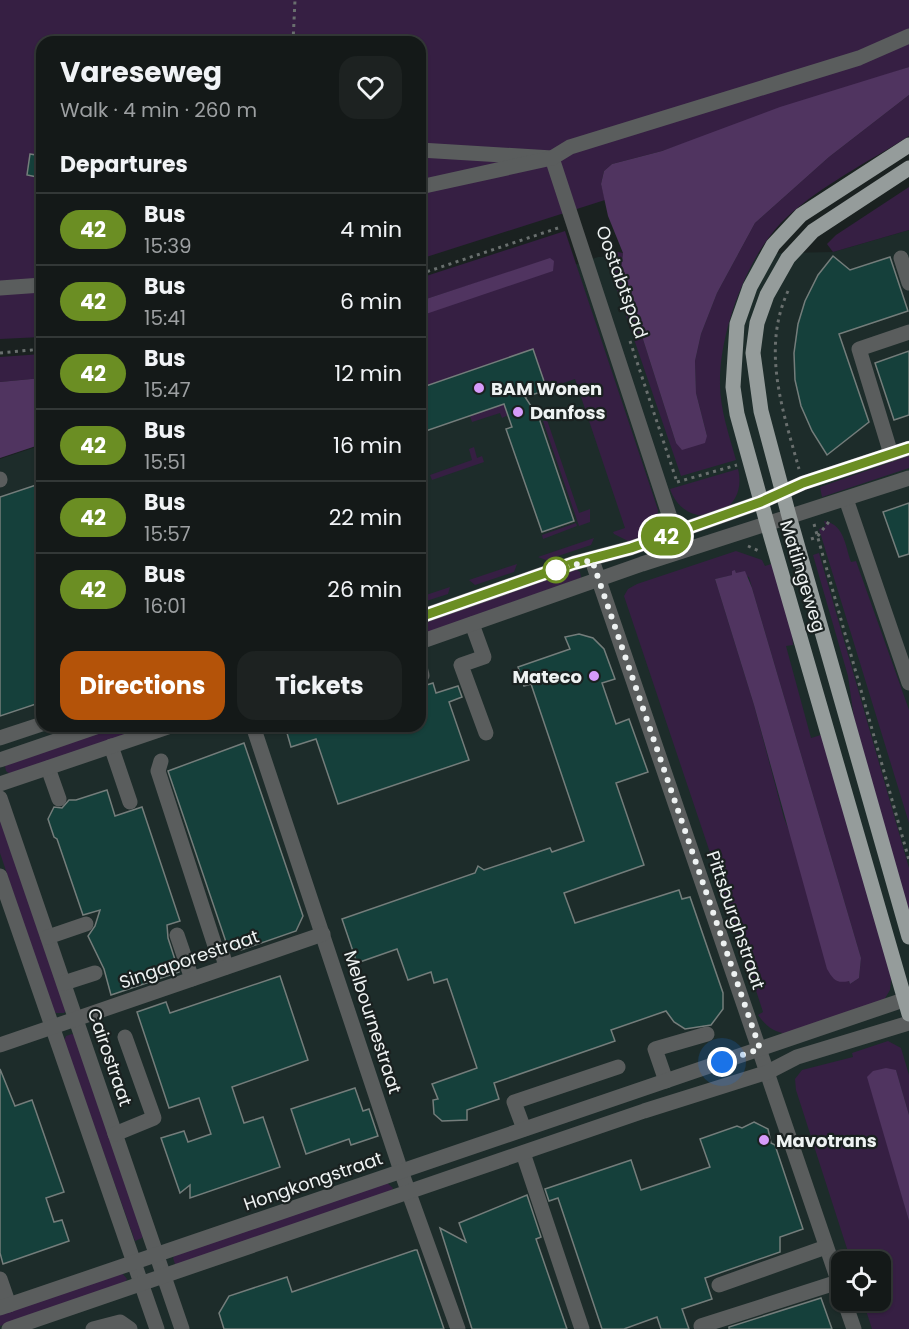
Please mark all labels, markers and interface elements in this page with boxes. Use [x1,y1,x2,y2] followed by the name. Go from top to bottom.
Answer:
[60,53,222,92] text: Vareseweg
[339,56,402,119] button: heart
[60,96,257,124] text: Walk · 4 min · 260 m
[60,149,188,180] text: Departures
[144,199,186,230] text: Bus
[340,214,402,245] text: 4 min
[80,215,106,244] text: 42
[590,222,654,342] street label: Oostabtspad
[144,232,192,260] text: 15:39
[144,271,186,302] text: Bus
[340,286,402,317] text: 6 min
[80,287,106,316] text: 42
[144,304,186,332] text: 15:41
[144,343,186,374] text: Bus
[334,358,402,389] text: 12 min
[80,359,106,388] text: 42
[144,376,191,404] text: 15:47
[491,376,602,401] place label: BAM Wonen
[472,381,486,395] marker: BAM Wonen
[530,400,605,425] place label: Danfoss
[511,405,525,419] marker: Danfoss
[144,415,186,446] text: Bus
[333,430,402,461] text: 16 min
[80,431,106,460] text: 42
[144,448,186,476] text: 15:51
[144,487,186,518] text: Bus
[329,502,402,533] text: 22 min
[80,503,106,532] text: 42
[639,516,693,556] line badge: 42
[774,517,832,635] street label: Matlingeweg
[144,520,191,548] text: 15:57
[653,522,679,551] text: 42
[543,557,569,583] unlabelled marker
[144,559,186,590] text: Bus
[327,574,402,605] text: 26 min
[80,575,106,604] text: 42
[144,592,186,620] text: 16:01
[60,651,225,720] button: Directions
[237,651,402,720] button: Tickets
[513,664,582,689] place label: Mateco
[587,669,601,683] marker: Mateco
[701,847,771,993] street label: Pittsburghstraat
[116,923,262,995] street label: Singaporestraat
[338,947,408,1097] street label: Melbournestraat
[82,1005,138,1109] street label: Cairostraat
[707,1047,737,1077] your location
[776,1128,877,1153] place label: Mavotrans
[757,1133,771,1147] marker: Mavotrans
[240,1145,386,1217] street label: Hongkongstraat
[831,1251,891,1311] map controls
[831,1251,891,1311] button: locate

